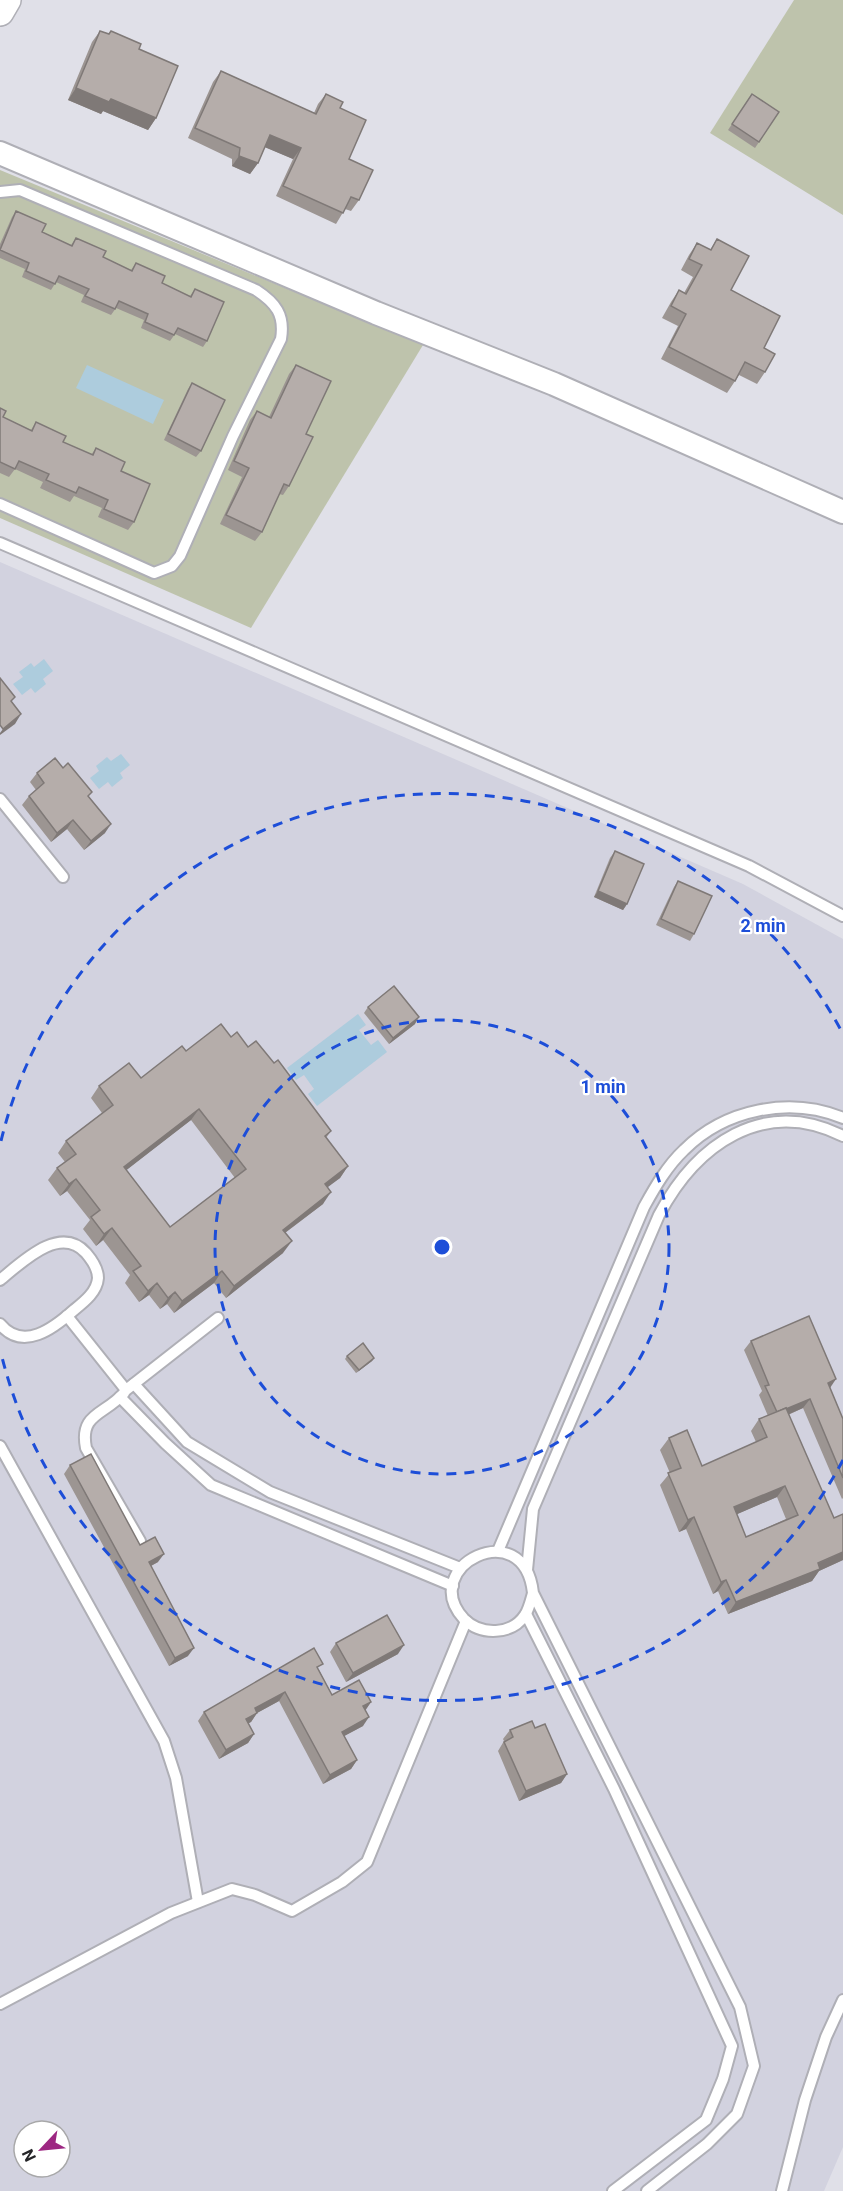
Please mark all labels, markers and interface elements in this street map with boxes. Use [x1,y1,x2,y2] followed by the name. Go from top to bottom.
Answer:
[740,915,786,936] text: 2 min
[580,1076,626,1097] text: 1 min
[432,1237,452,1257] centre of rings
[12,2119,72,2179] north arrow
[18,2146,40,2165] text: N

